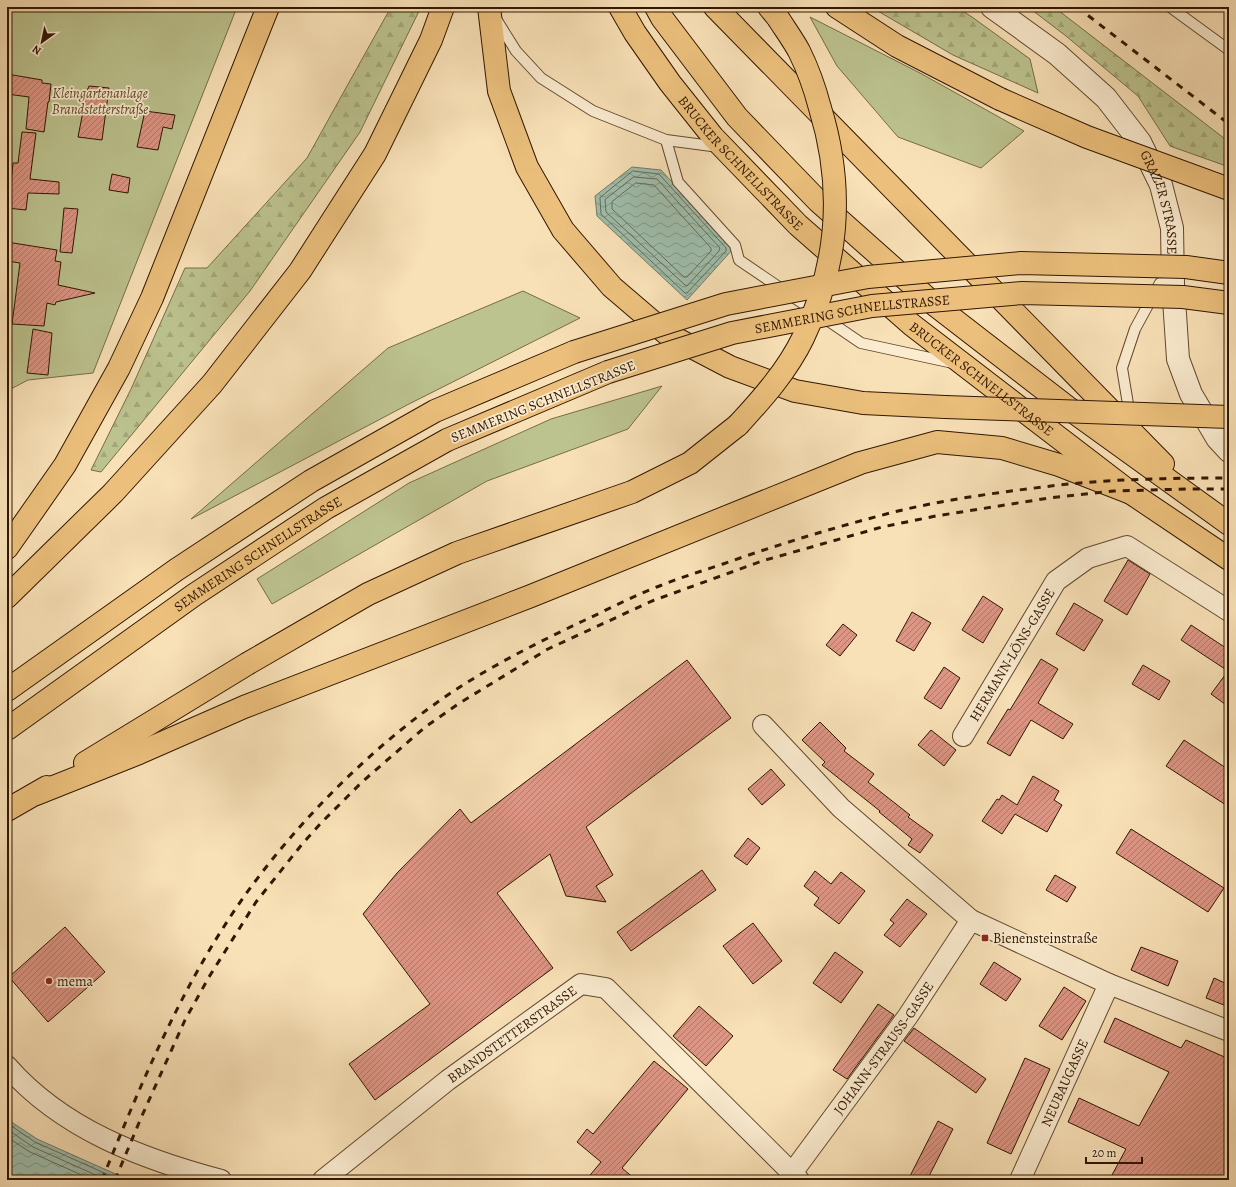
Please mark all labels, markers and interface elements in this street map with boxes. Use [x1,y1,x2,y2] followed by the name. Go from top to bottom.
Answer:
[22,22,62,62] north arrow
[29,41,44,58] text: N
[52,84,148,119] park label: Kleingartenanlage Brandstetterstraße
[674,92,807,235] street label: BRUCKER SCHNELLSTRASSE
[1135,147,1182,255] street label: GRAZER STRASSE
[753,290,951,338] street label: SEMMERING SCHNELLSTRASSE
[905,317,1058,440] street label: BRUCKER SCHNELLSTRASSE
[448,356,638,447] street label: SEMMERING SCHNELLSTRASSE
[170,492,345,616] street label: SEMMERING SCHNELLSTRASSE
[965,585,1060,725] street label: HERMANN-LÖNS-GASSE
[993,929,1098,948] place label: Bienensteinstraße
[980,933,990,943] marker: Bienensteinstraße
[57,972,94,991] place label: mema
[44,976,54,986] marker: mema
[829,978,938,1119] street label: JOHANN-STRAUSS-GASSE
[444,981,581,1087] street label: BRANDSTETTERSTRASSE
[1037,1036,1093,1130] street label: NEUBAUGASSE
[1086,1139,1142,1165] scale bar
[1092,1145,1116,1161] text: 20 m

